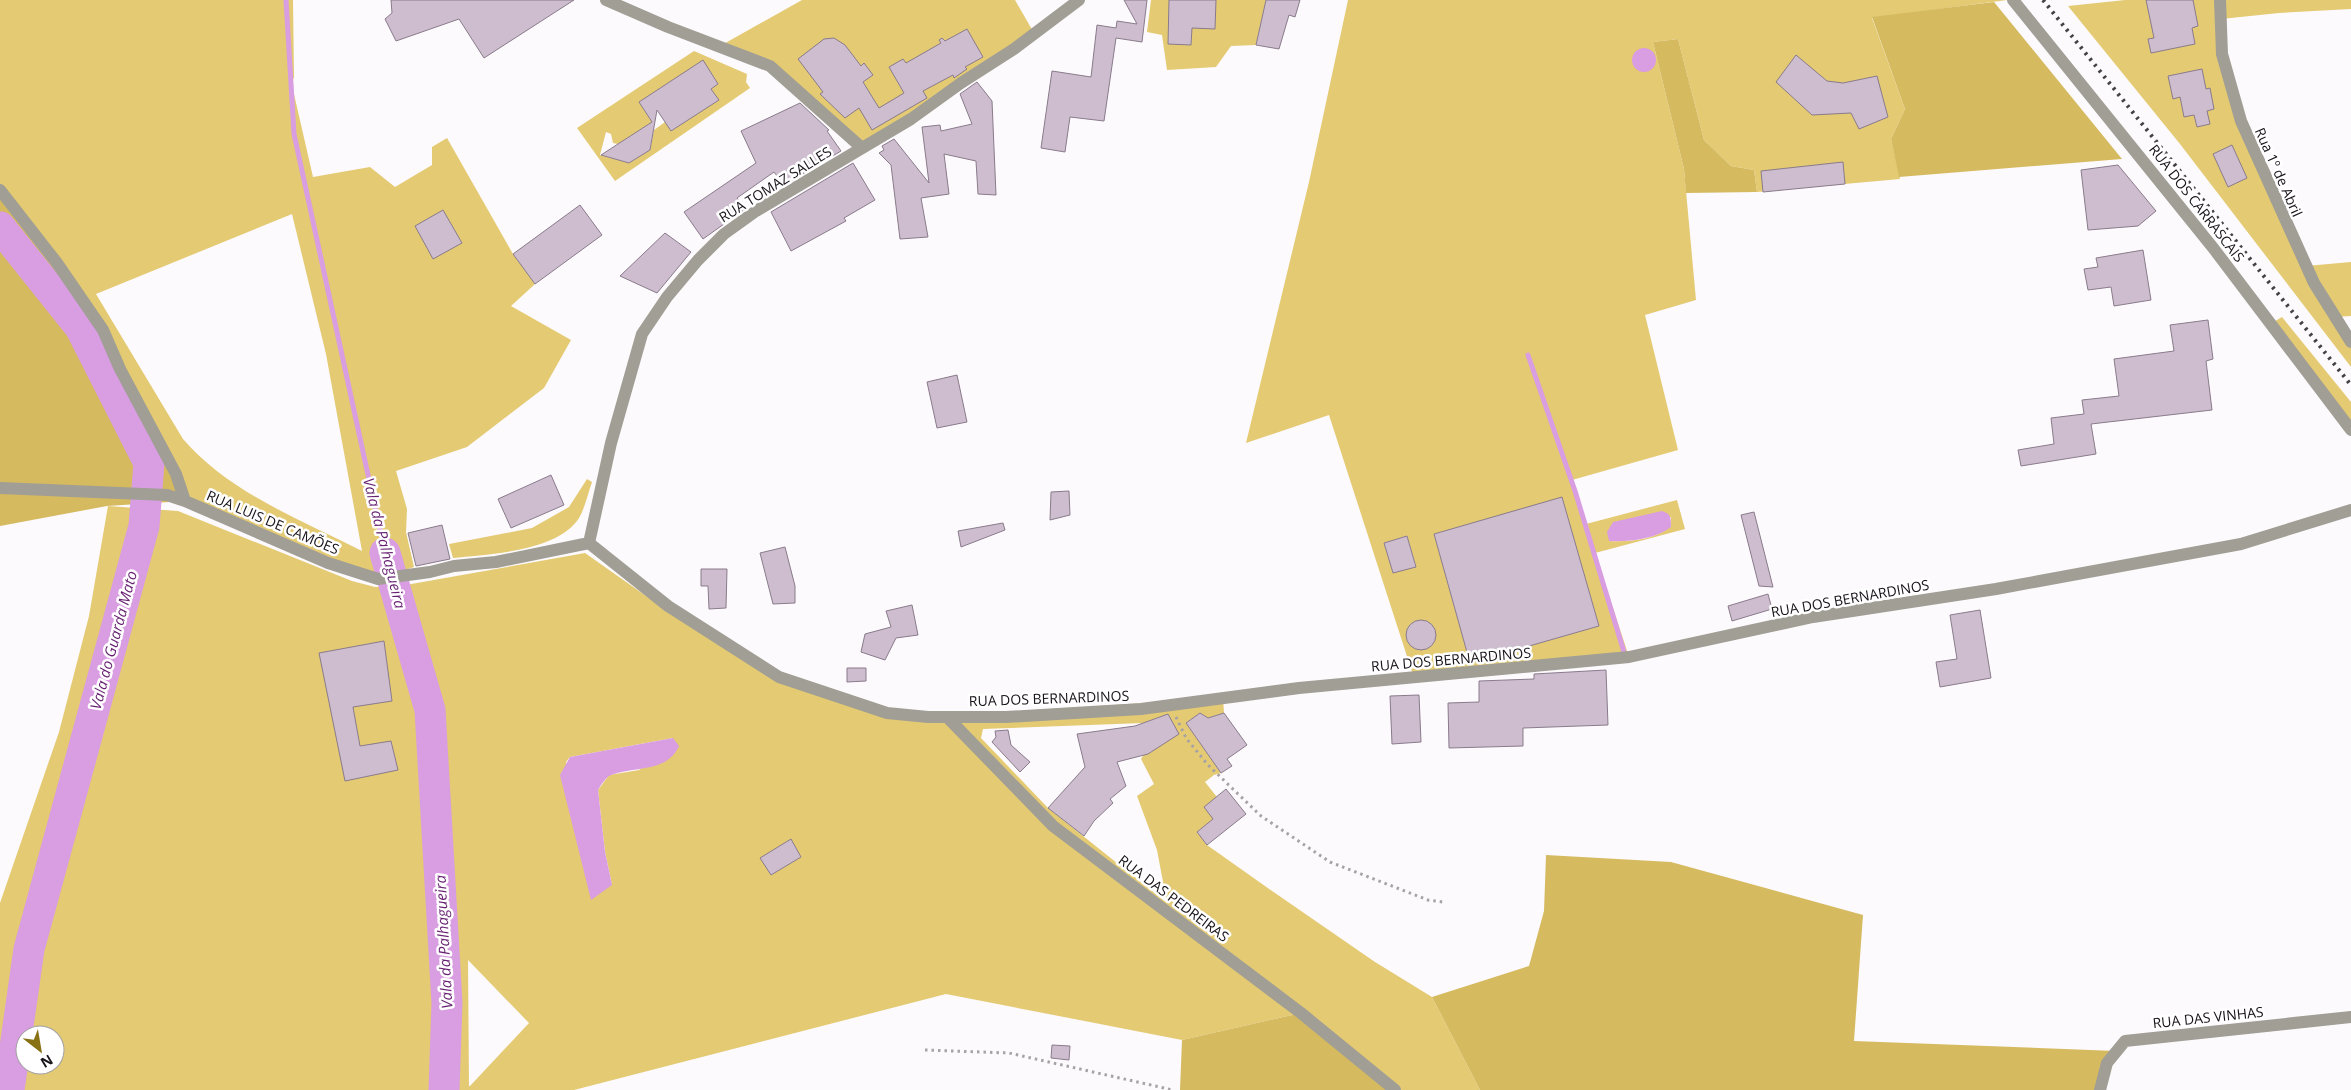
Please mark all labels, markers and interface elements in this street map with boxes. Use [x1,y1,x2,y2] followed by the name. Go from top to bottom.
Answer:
[2251,124,2307,220] street label: Rua 1º de Abril
[2145,140,2249,266] street label: RUA DOS CARRASCAIS
[715,142,835,226] street label: RUA TOMAZ SALLES
[359,476,411,611] water label: Vala da Palhagueira
[204,485,342,559] street label: RUA LUIS DE CAMÕES
[85,569,141,711] water label: Vala do Guarda Mato
[1769,575,1931,621] street label: RUA DOS BERNARDINOS
[1370,643,1532,675] street label: RUA DOS BERNARDINOS
[969,686,1129,710] street label: RUA DOS BERNARDINOS
[1115,850,1233,946] street label: RUA DAS PEDREIRAS
[429,874,456,1009] water label: Vala da Palhagueira
[2152,1002,2264,1032] street label: RUA DAS VINHAS
[15,1025,65,1075] north arrow
[37,1050,57,1073] text: N

